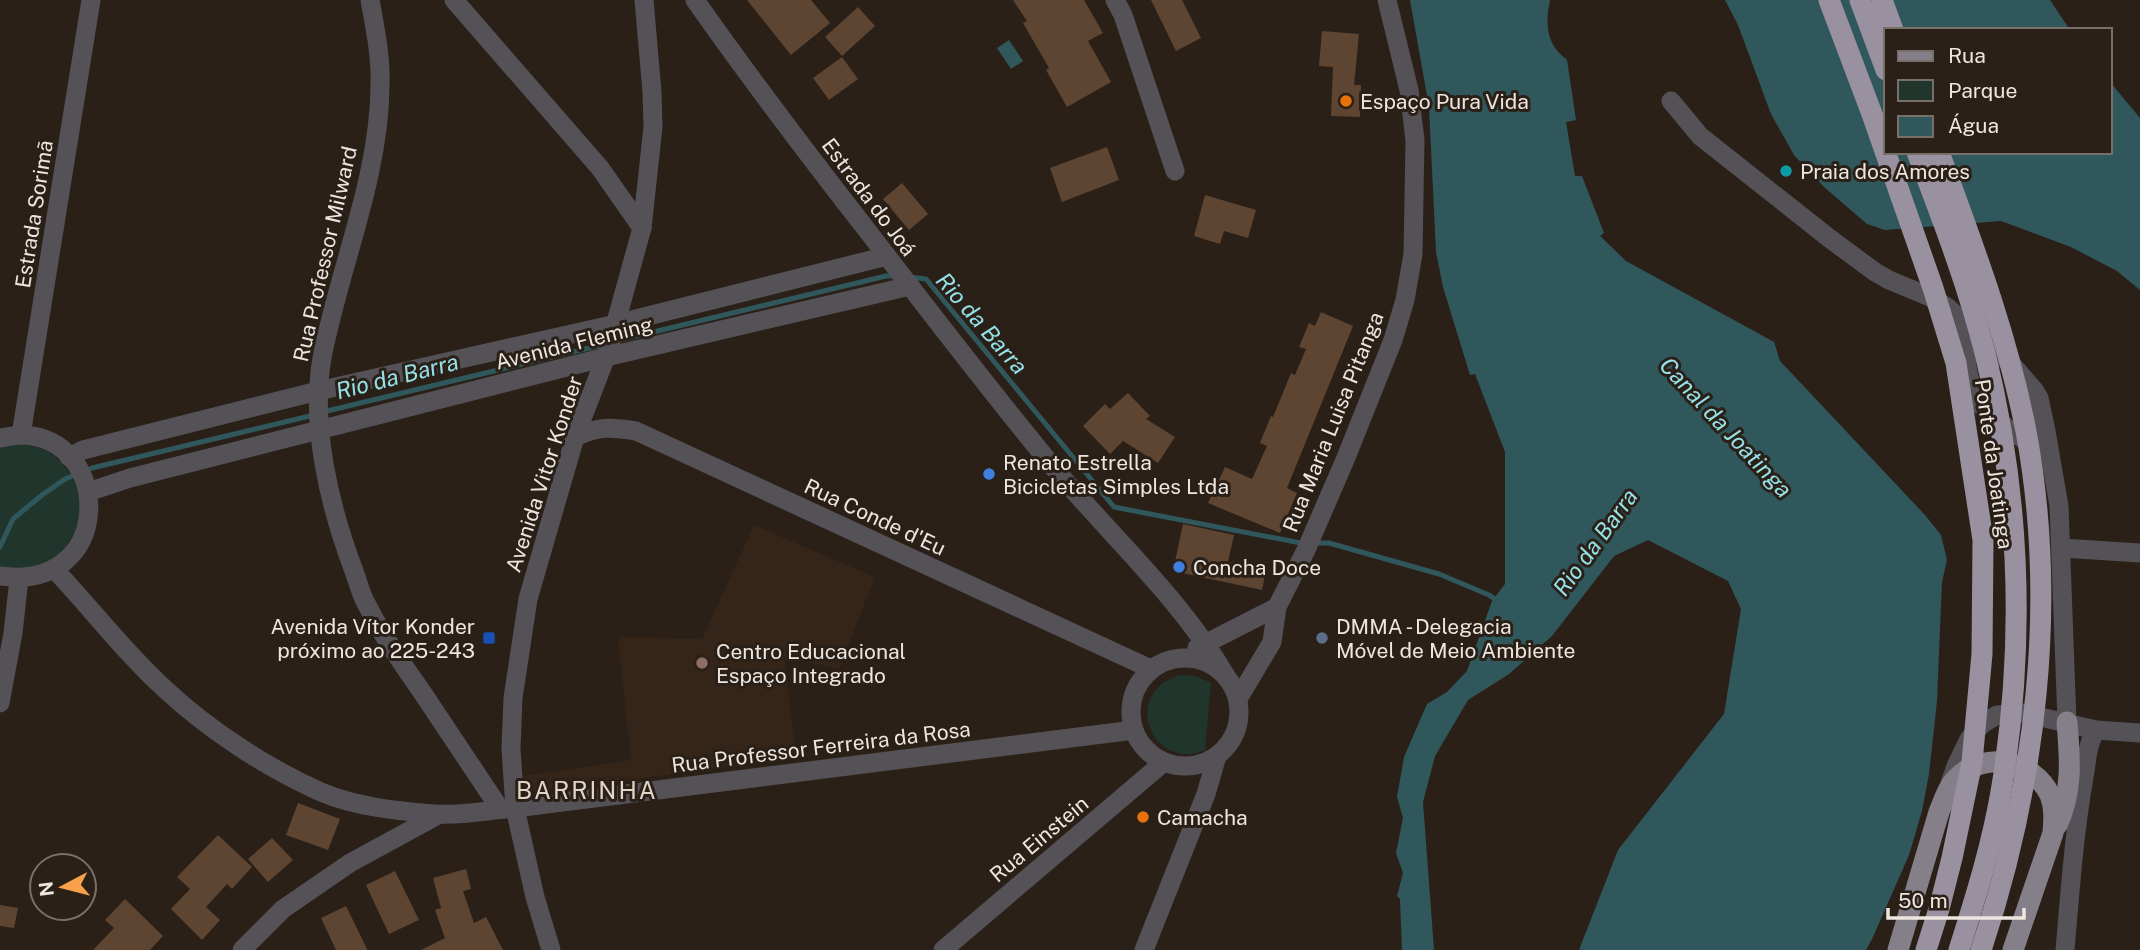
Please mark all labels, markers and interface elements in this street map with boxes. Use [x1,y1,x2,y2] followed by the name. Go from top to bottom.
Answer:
[1884,28,2112,154] legend
[1948,43,1986,68] text: Rua
[1948,78,2017,103] text: Parque
[1360,89,1529,114] place label: Espaço Pura Vida
[1338,93,1354,109] marker: Espaço Pura Vida
[1948,113,1999,138] text: Água
[817,133,921,261] street label: Estrada do Joá
[10,138,58,290] street label: Estrada Sorimã
[288,144,362,364] street label: Rua Professor Milward
[1800,159,1970,184] place label: Praia dos Amores
[1778,163,1794,179] marker: Praia dos Amores
[931,267,1033,379] water label: Rio da Barra
[1277,308,1389,536] street label: Rua Maria Luisa Pitanga
[493,311,655,375] street label: Avenida Fleming
[333,348,461,404] water label: Rio da Barra
[1654,351,1798,503] water label: Canal da Joatinga
[500,373,588,575] street label: Avenida Vitor Konder
[1970,377,2018,551] street label: Ponte da Joatinga
[1003,450,1229,499] place label: Renato Estrella Bicicletas Simples Ltda
[981,466,997,482] marker: Renato Estrella Bicicletas Simples Ltda
[800,473,950,561] street label: Rua Conde d'Eu
[1547,483,1643,601] water label: Rio da Barra
[1193,555,1321,580] place label: Concha Doce
[1171,559,1187,575] marker: Concha Doce
[271,614,475,663] place label: Avenida Vítor Konder próximo ao 225-243
[1336,614,1576,663] place label: DMMA - Delegacia Móvel de Meio Ambiente
[481,630,497,646] marker: Avenida Vítor Konder próximo ao 225-243
[1314,630,1330,646] marker: DMMA - Delegacia Móvel de Meio Ambiente
[716,639,906,688] place label: Centro Educacional Espaço Integrado
[694,655,710,671] marker: Centro Educacional Espaço Integrado
[670,716,972,778] street label: Rua Professor Ferreira da Rosa
[516,776,658,804] district label: BARRINHA
[985,791,1093,887] street label: Rua Einstein
[1157,805,1248,830] place label: Camacha
[1135,809,1151,825] marker: Camacha
[28,852,98,922] north arrow
[1888,876,2024,920] scale bar
[34,880,58,898] text: N
[1898,888,1948,913] text: 50 m

